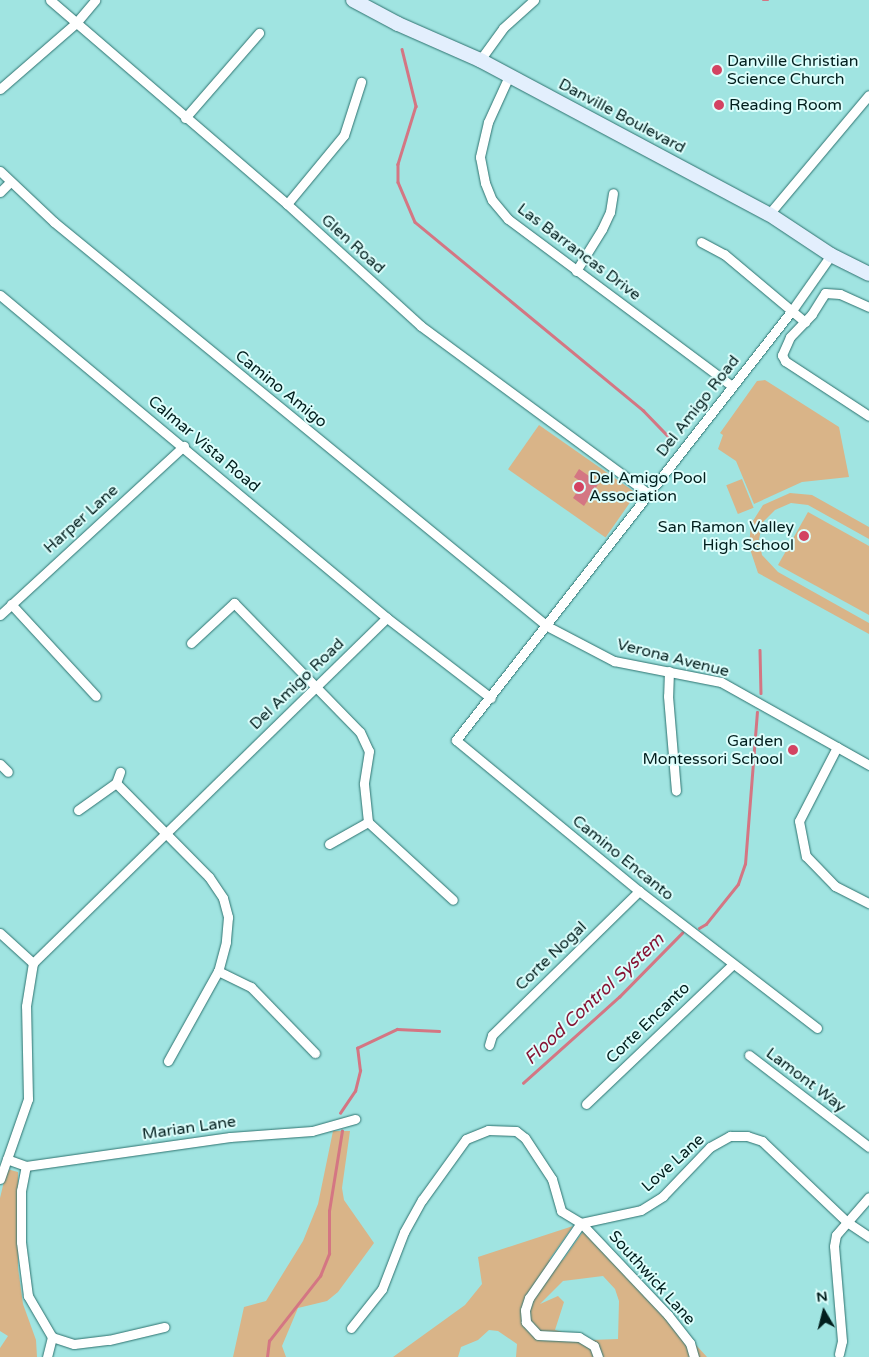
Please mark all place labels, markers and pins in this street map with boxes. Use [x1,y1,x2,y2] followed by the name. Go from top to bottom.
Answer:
[727,51,859,89] place label: Danville Christian Science Church
[711,64,723,76] marker: Danville Christian Science Church
[729,95,842,115] place label: Reading Room
[713,99,725,111] marker: Reading Room
[589,468,706,506] place label: Del Amigo Pool Association
[573,481,585,493] marker: Del Amigo Pool Association
[658,517,794,555] place label: San Ramon Valley High School
[798,530,810,542] marker: San Ramon Valley High School
[643,731,783,769] place label: Garden Montessori School
[787,744,799,756] marker: Garden Montessori School

